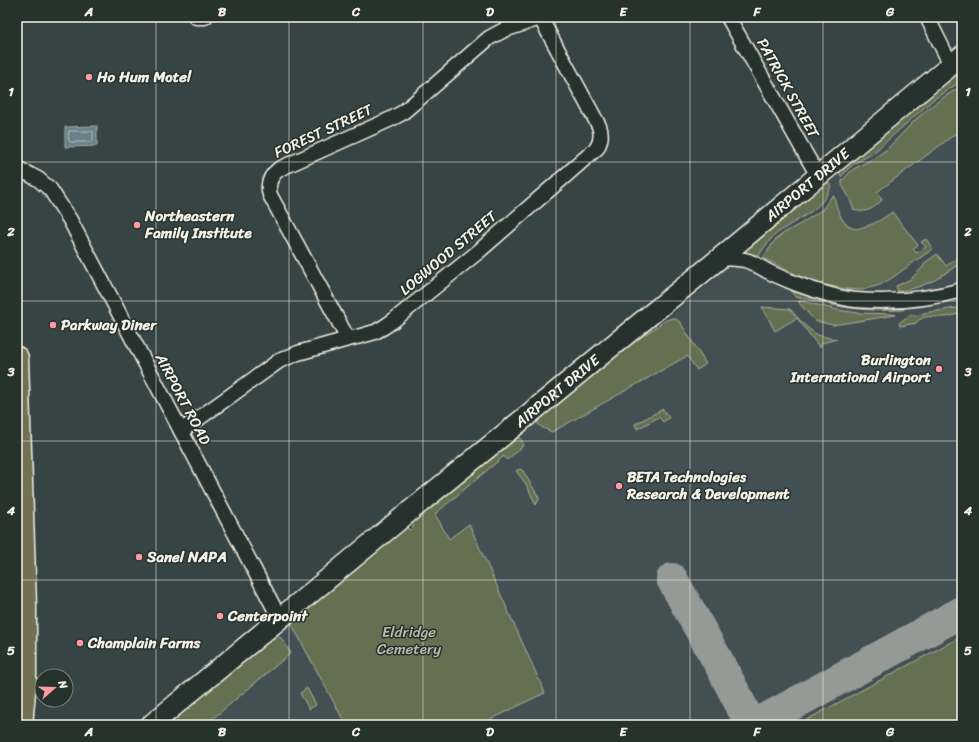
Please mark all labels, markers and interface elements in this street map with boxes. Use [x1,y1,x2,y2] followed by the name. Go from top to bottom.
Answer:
[84,0,93,23] text: A
[218,0,227,23] text: B
[351,0,361,23] text: C
[486,0,494,23] text: D
[619,0,628,23] text: E
[752,0,761,23] text: F
[885,0,895,23] text: G
[750,33,827,144] street label: PATRICK STREET
[96,64,192,90] place label: Ho Hum Motel
[84,72,94,82] marker: Ho Hum Motel
[8,80,14,103] text: 1
[965,80,971,103] text: 1
[269,96,378,165] street label: FOREST STREET
[758,140,857,229] street label: AIRPORT DRIVE
[144,203,252,246] place label: Northeastern Family Institute
[393,204,503,302] street label: LOGWOOD STREET
[6,220,15,243] text: 2
[132,220,142,230] marker: Northeastern Family Institute
[963,220,972,243] text: 2
[61,312,158,338] place label: Parkway Diner
[48,320,58,330] marker: Parkway Diner
[508,347,607,435] street label: AIRPORT DRIVE
[789,347,932,390] place label: Burlington International Airport
[147,348,218,450] street label: AIRPORT ROAD
[6,360,15,383] text: 3
[963,360,972,383] text: 3
[934,364,944,374] marker: Burlington International Airport
[626,464,790,507] place label: BETA Technologies Research & Development
[614,481,624,491] marker: BETA Technologies Research & Development
[6,499,16,522] text: 4
[963,499,973,522] text: 4
[146,544,227,570] place label: Sanel NAPA
[134,552,144,562] marker: Sanel NAPA
[227,603,308,629] place label: Centerpoint
[215,611,225,621] marker: Centerpoint
[377,619,441,662] park label: Eldridge Cemetery
[87,630,201,656] place label: Champlain Farms
[75,638,85,648] marker: Champlain Farms
[7,639,15,662] text: 5
[964,639,972,662] text: 5
[34,668,74,708] north arrow
[52,677,73,692] text: N
[84,720,93,742] text: A
[218,720,227,742] text: B
[351,720,361,742] text: C
[486,720,494,742] text: D
[619,720,628,742] text: E
[752,720,761,742] text: F
[885,720,895,742] text: G

